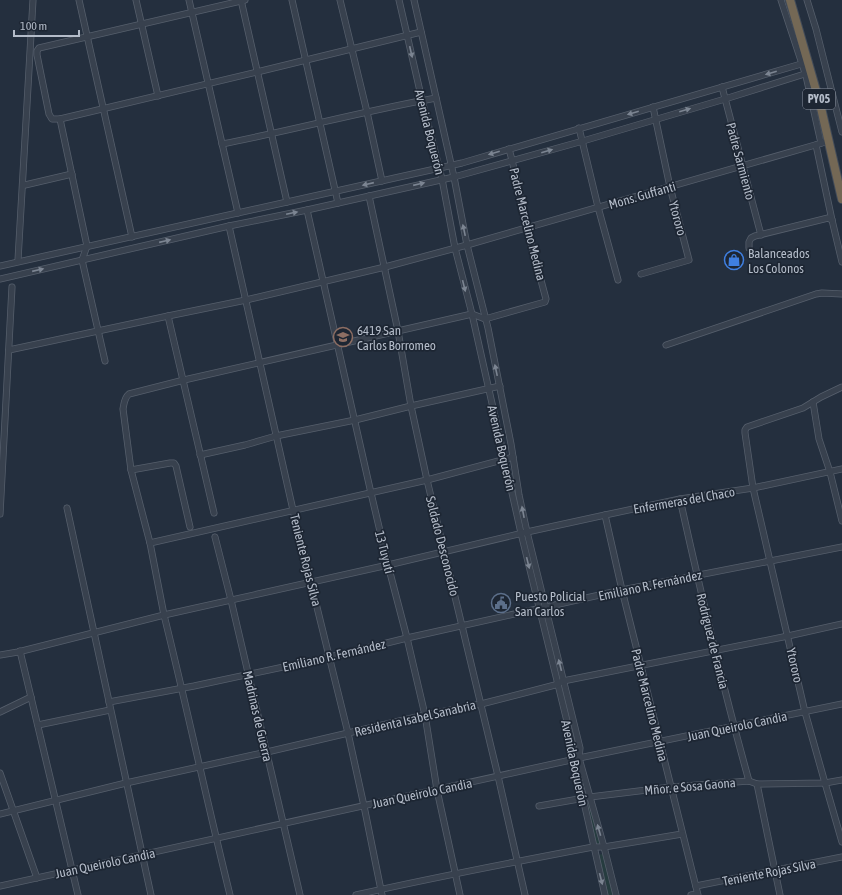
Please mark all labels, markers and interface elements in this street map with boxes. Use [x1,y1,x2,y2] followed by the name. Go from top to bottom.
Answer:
[14,12,79,38] scale bar
[20,19,47,33] text: 100 m
[409,45,415,58] one-way arrow
[765,70,777,76] one-way arrow
[412,88,447,176] street label: Avenida Boquerón
[803,89,835,109] road number: PY05
[679,107,691,113] one-way arrow
[626,110,638,116] one-way arrow
[723,121,758,201] street label: Padre Sarmiento
[541,148,553,154] one-way arrow
[488,150,500,156] one-way arrow
[506,166,549,282] street label: Padre Marcelino Medina
[607,179,677,212] street label: Mons. Guffanti
[362,181,374,187] one-way arrow
[412,181,425,187] one-way arrow
[666,199,689,237] street label: Ytororo
[286,209,298,215] one-way arrow
[461,224,467,236] one-way arrow
[159,237,171,243] one-way arrow
[748,246,810,276] place label: Balanceados Los Colonos
[723,249,745,271] shop icon: Balanceados Los Colonos
[32,267,44,273] one-way arrow
[462,280,468,292] one-way arrow
[357,323,436,353] place label: 6419 San Carlos Borromeo
[332,326,354,348] school or university icon: 6419 San Carlos Borromeo
[493,364,499,376] one-way arrow
[484,404,519,493] street label: Avenida Boquerón
[632,484,736,517] street label: Enfermeras del Chaco
[423,495,462,598] street label: Soldado Desconocido
[519,506,525,518] one-way arrow
[287,512,324,608] street label: Teniente Rojas Silva
[372,529,397,575] street label: 13 Tuyutí
[526,556,532,569] one-way arrow
[597,567,703,604] street label: Emiliano R. Fernández
[515,589,586,619] place label: Puesto Policial San Carlos
[490,592,512,614] public building icon: Puesto Policial San Carlos
[693,592,732,691] street label: Rodríguez de Francia
[281,636,387,675] street label: Emiliano R. Fernández
[783,646,806,684] street label: Ytororo
[628,647,671,763] street label: Padre Marcelino Medina
[556,659,562,672] one-way arrow
[240,669,275,763] street label: Madrinas de Guerra
[353,697,477,740] street label: Residenta Isabel Sanabria
[686,709,788,744] street label: Juan Queirolo Candia
[558,719,591,808] street label: Avenida Boquerón
[644,775,736,798] street label: Mñor. e Sosa Gaona
[371,776,473,811] street label: Juan Queirolo Candia
[596,824,602,836] one-way arrow
[54,846,156,881] street label: Juan Queirolo Candia
[721,856,817,889] street label: Teniente Rojas Silva
[599,873,605,885] one-way arrow

